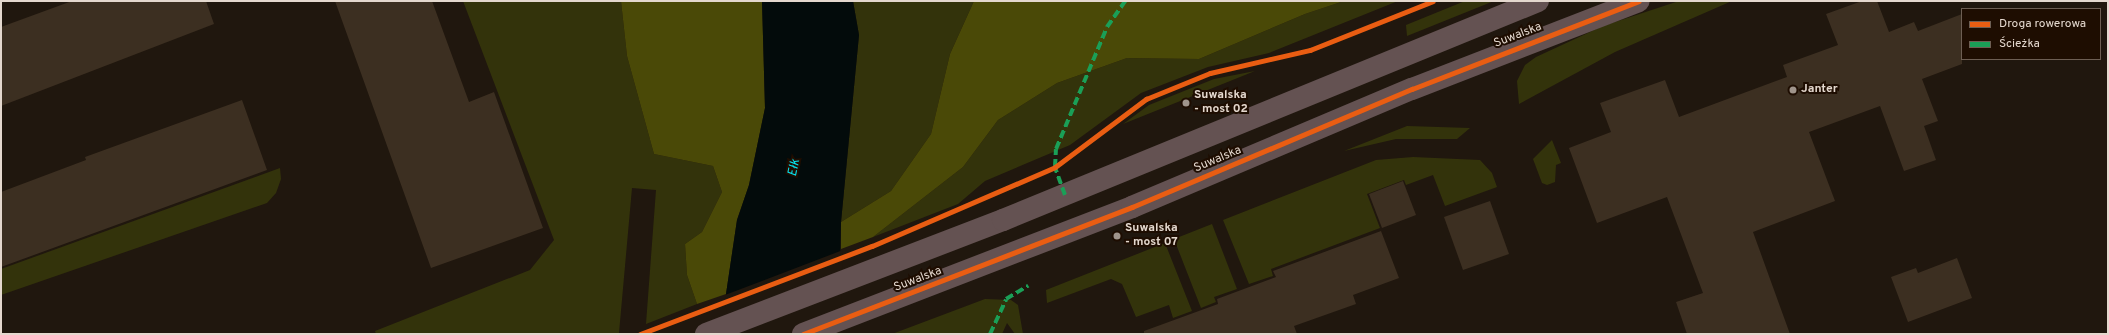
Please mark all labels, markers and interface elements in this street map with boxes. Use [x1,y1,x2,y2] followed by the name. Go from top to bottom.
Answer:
[1961,8,2101,60] legend
[1999,16,2086,32] text: Droga rowerowa
[1492,20,1544,52] street label: Suwalska
[1999,36,2040,52] text: Ścieżka
[1801,83,1838,97] place label: Janter
[1788,85,1798,95] marker: Janter
[1194,89,1248,117] place label: Suwalska - most 02
[1181,98,1191,108] marker: Suwalska - most 02
[1192,144,1244,176] street label: Suwalska
[786,158,804,178] water label: Ełk
[1125,222,1178,250] place label: Suwalska - most 07
[1112,231,1122,241] marker: Suwalska - most 07
[892,264,944,296] street label: Suwalska

